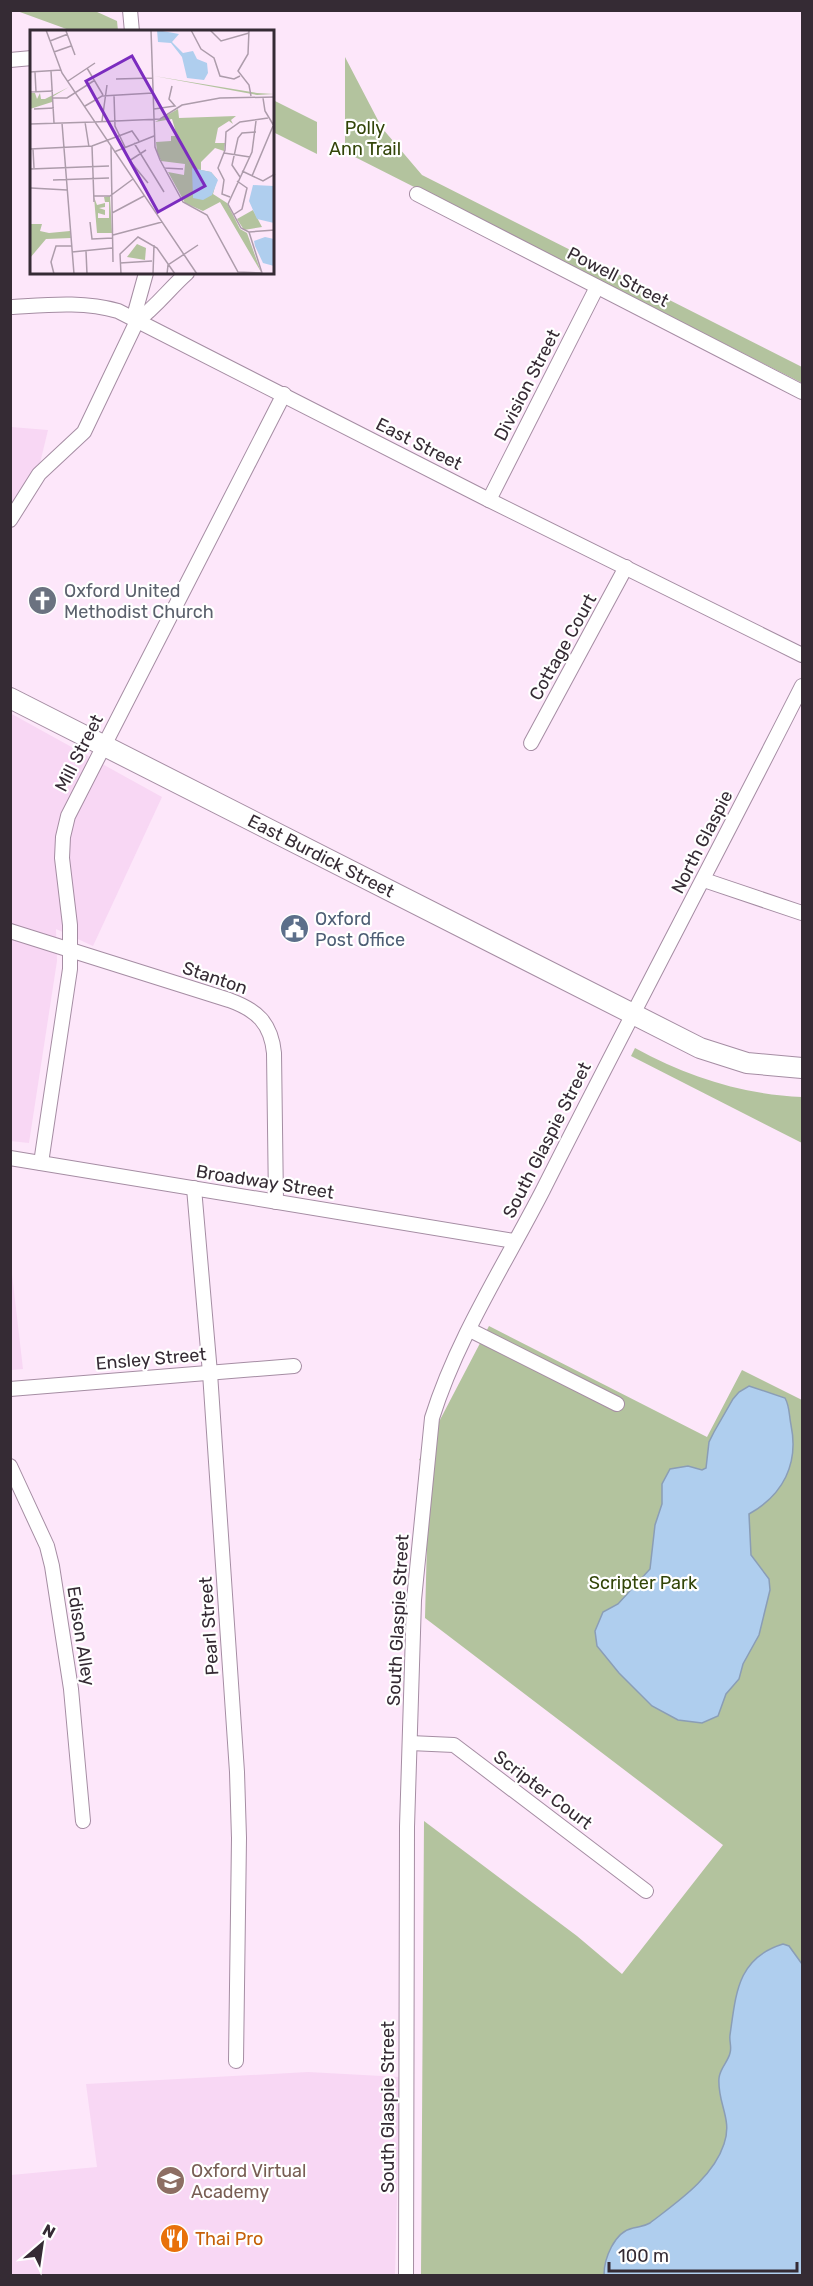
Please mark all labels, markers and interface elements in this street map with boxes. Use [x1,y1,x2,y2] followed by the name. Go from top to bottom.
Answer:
[30,30,274,274] inset map
[329,117,401,160] park label: Polly Ann Trail
[564,242,672,312] street label: Powell Street
[489,326,565,444] street label: Division Street
[372,413,466,475] street label: East Street
[64,580,214,623] place label: Oxford United Methodist Church
[27,585,59,617] church icon: Oxford United Methodist Church
[525,590,601,704] street label: Cottage Court
[50,711,108,795] street label: Mill Street
[667,787,737,897] street label: North Glaspie
[244,810,398,902] street label: East Burdick Street
[315,908,405,951] place label: Oxford Post Office
[278,913,310,945] public building icon: Oxford Post Office
[180,957,250,999] street label: Stanton
[498,1058,596,1222] street label: South Glaspie Street
[194,1160,336,1204] street label: Broadway Street
[95,1343,207,1375] street label: Ensley Street
[383,1533,413,1707] street label: South Glaspie Street
[589,1572,698,1594] park label: Scripter Park
[195,1576,223,1676] street label: Pearl Street
[62,1585,100,1688] street label: Edison Alley
[489,1746,597,1834] street label: Scripter Court
[377,2021,399,2193] street label: South Glaspie Street
[191,2160,306,2203] place label: Oxford Virtual Academy
[154,2165,186,2197] school or university icon: Oxford Virtual Academy
[12,2214,72,2274] north arrow
[39,2220,59,2242] text: N
[158,2223,190,2255] restaurant icon: Thai Pro
[195,2228,263,2250] place label: Thai Pro
[609,2235,796,2273] scale bar
[618,2245,669,2267] text: 100 m

